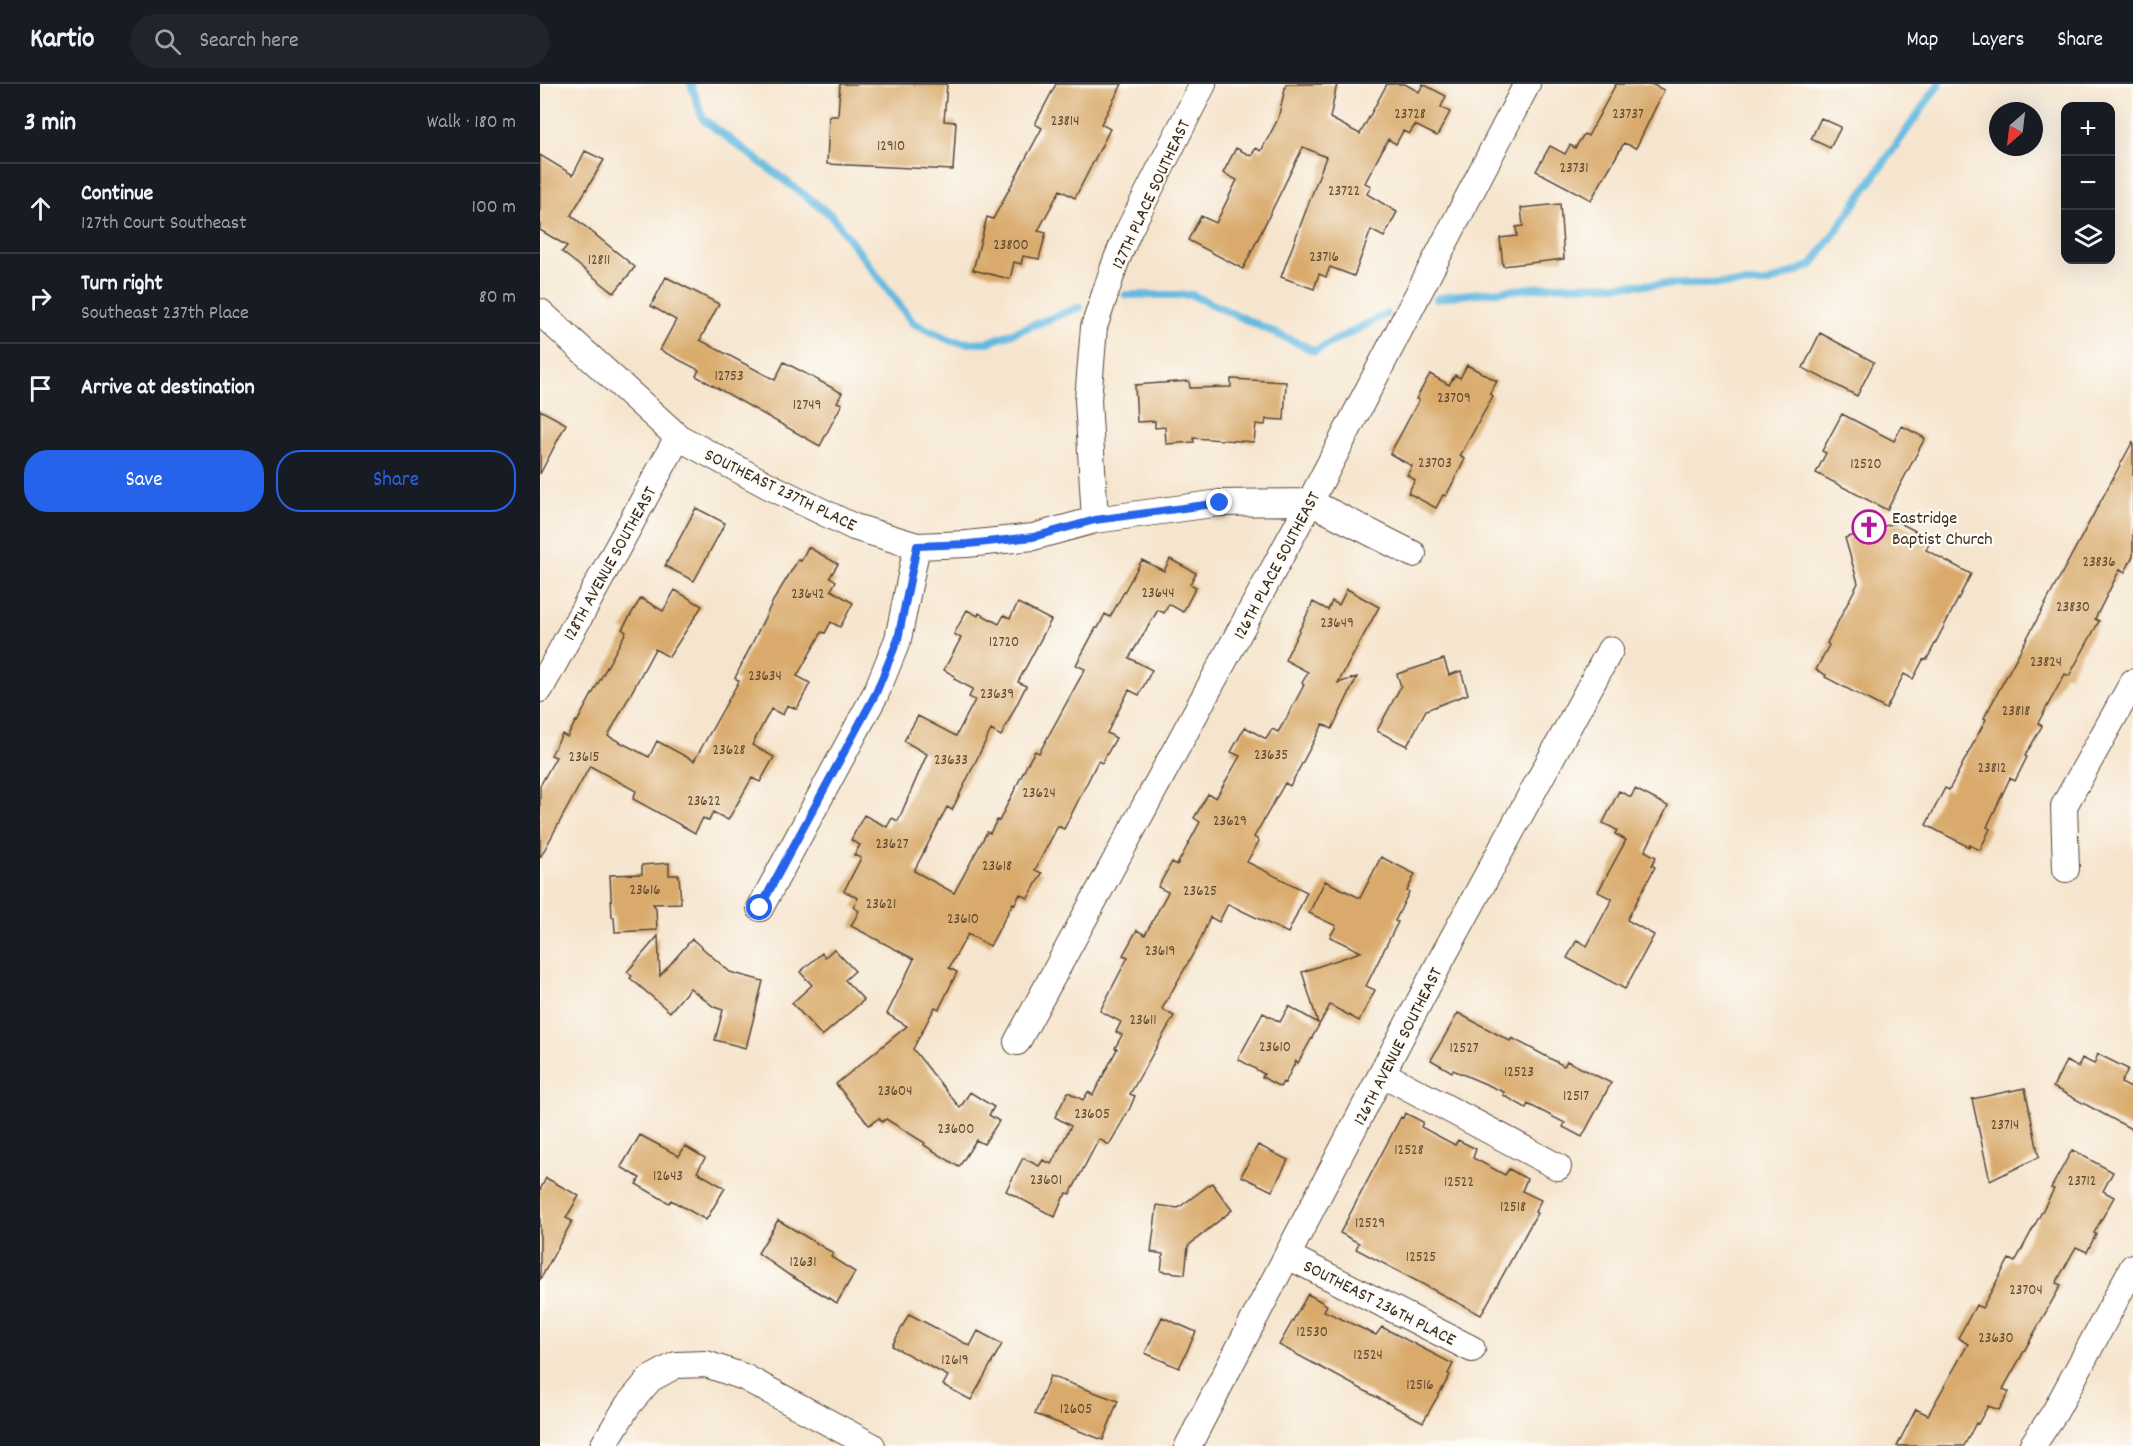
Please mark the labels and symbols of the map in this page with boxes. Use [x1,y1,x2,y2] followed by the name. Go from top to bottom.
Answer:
[1989,102,2043,156] north arrow
[1394,104,1426,126] house number: 23728
[1612,104,1644,126] house number: 23737
[1051,111,1079,133] house number: 23814
[1107,116,1198,274] street label: 127TH PLACE SOUTHEAST
[877,136,905,158] house number: 12910
[1560,158,1588,180] house number: 23731
[1328,181,1360,203] house number: 23722
[993,235,1029,257] house number: 23800
[1309,247,1339,269] house number: 23716
[588,250,610,272] house number: 12811
[714,366,744,388] house number: 12753
[1437,388,1471,410] house number: 23709
[793,395,821,417] house number: 12749
[700,444,860,539] street label: SOUTHEAST 237TH PLACE
[1418,453,1452,475] house number: 23703
[1850,454,1882,476] house number: 12520
[558,483,664,646] street label: 128TH AVENUE SOUTHEAST
[1229,488,1328,645] street label: 126TH PLACE SOUTHEAST
[1206,489,1232,515] route end
[1892,507,1993,553] place label: Eastridge Baptist Church
[1851,509,1887,545] church icon: Eastridge Baptist Church
[2082,552,2116,574] house number: 23836
[1141,583,1175,605] house number: 23644
[791,584,825,606] house number: 23642
[2056,597,2090,619] house number: 23830
[1320,613,1354,635] house number: 23649
[989,632,1019,654] house number: 12720
[2030,652,2062,674] house number: 23824
[748,666,782,688] house number: 23634
[980,684,1014,706] house number: 23639
[2002,701,2030,723] house number: 23818
[712,740,746,762] house number: 23628
[1254,745,1288,767] house number: 23635
[569,747,599,769] house number: 23615
[934,750,968,772] house number: 23633
[1977,758,2007,780] house number: 23812
[1022,783,1056,805] house number: 23624
[687,791,721,813] house number: 23622
[1213,811,1247,833] house number: 23629
[876,834,909,856] house number: 23627
[982,856,1012,878] house number: 23618
[629,880,661,902] house number: 23616
[1183,881,1217,903] house number: 23625
[746,894,772,920] route start
[866,894,896,916] house number: 23621
[947,909,979,931] house number: 23610
[1145,941,1175,963] house number: 23619
[1349,964,1450,1130] street label: 126TH AVENUE SOUTHEAST
[1129,1010,1157,1032] house number: 23611
[1259,1037,1291,1059] house number: 23610
[1449,1038,1479,1060] house number: 12527
[1504,1062,1534,1084] house number: 12523
[878,1081,912,1103] house number: 23604
[1563,1086,1589,1108] house number: 12517
[1074,1104,1110,1126] house number: 23605
[1991,1115,2019,1137] house number: 23714
[938,1119,974,1141] house number: 23600
[1394,1140,1424,1162] house number: 12528
[653,1166,683,1188] house number: 12643
[1030,1170,1062,1192] house number: 23601
[2068,1171,2096,1193] house number: 23712
[1444,1172,1474,1194] house number: 12522
[1500,1197,1526,1219] house number: 12518
[1355,1213,1385,1235] house number: 12529
[1406,1247,1436,1269] house number: 12525
[789,1252,817,1274] house number: 12631
[1298,1255,1460,1354] street label: SOUTHEAST 236TH PLACE
[2009,1280,2043,1302] house number: 23704
[1296,1322,1328,1344] house number: 12530
[1978,1328,2014,1350] house number: 23630
[1353,1345,1383,1367] house number: 12524
[941,1350,969,1372] house number: 12619
[1406,1375,1434,1397] house number: 12516
[1060,1399,1092,1421] house number: 12605

